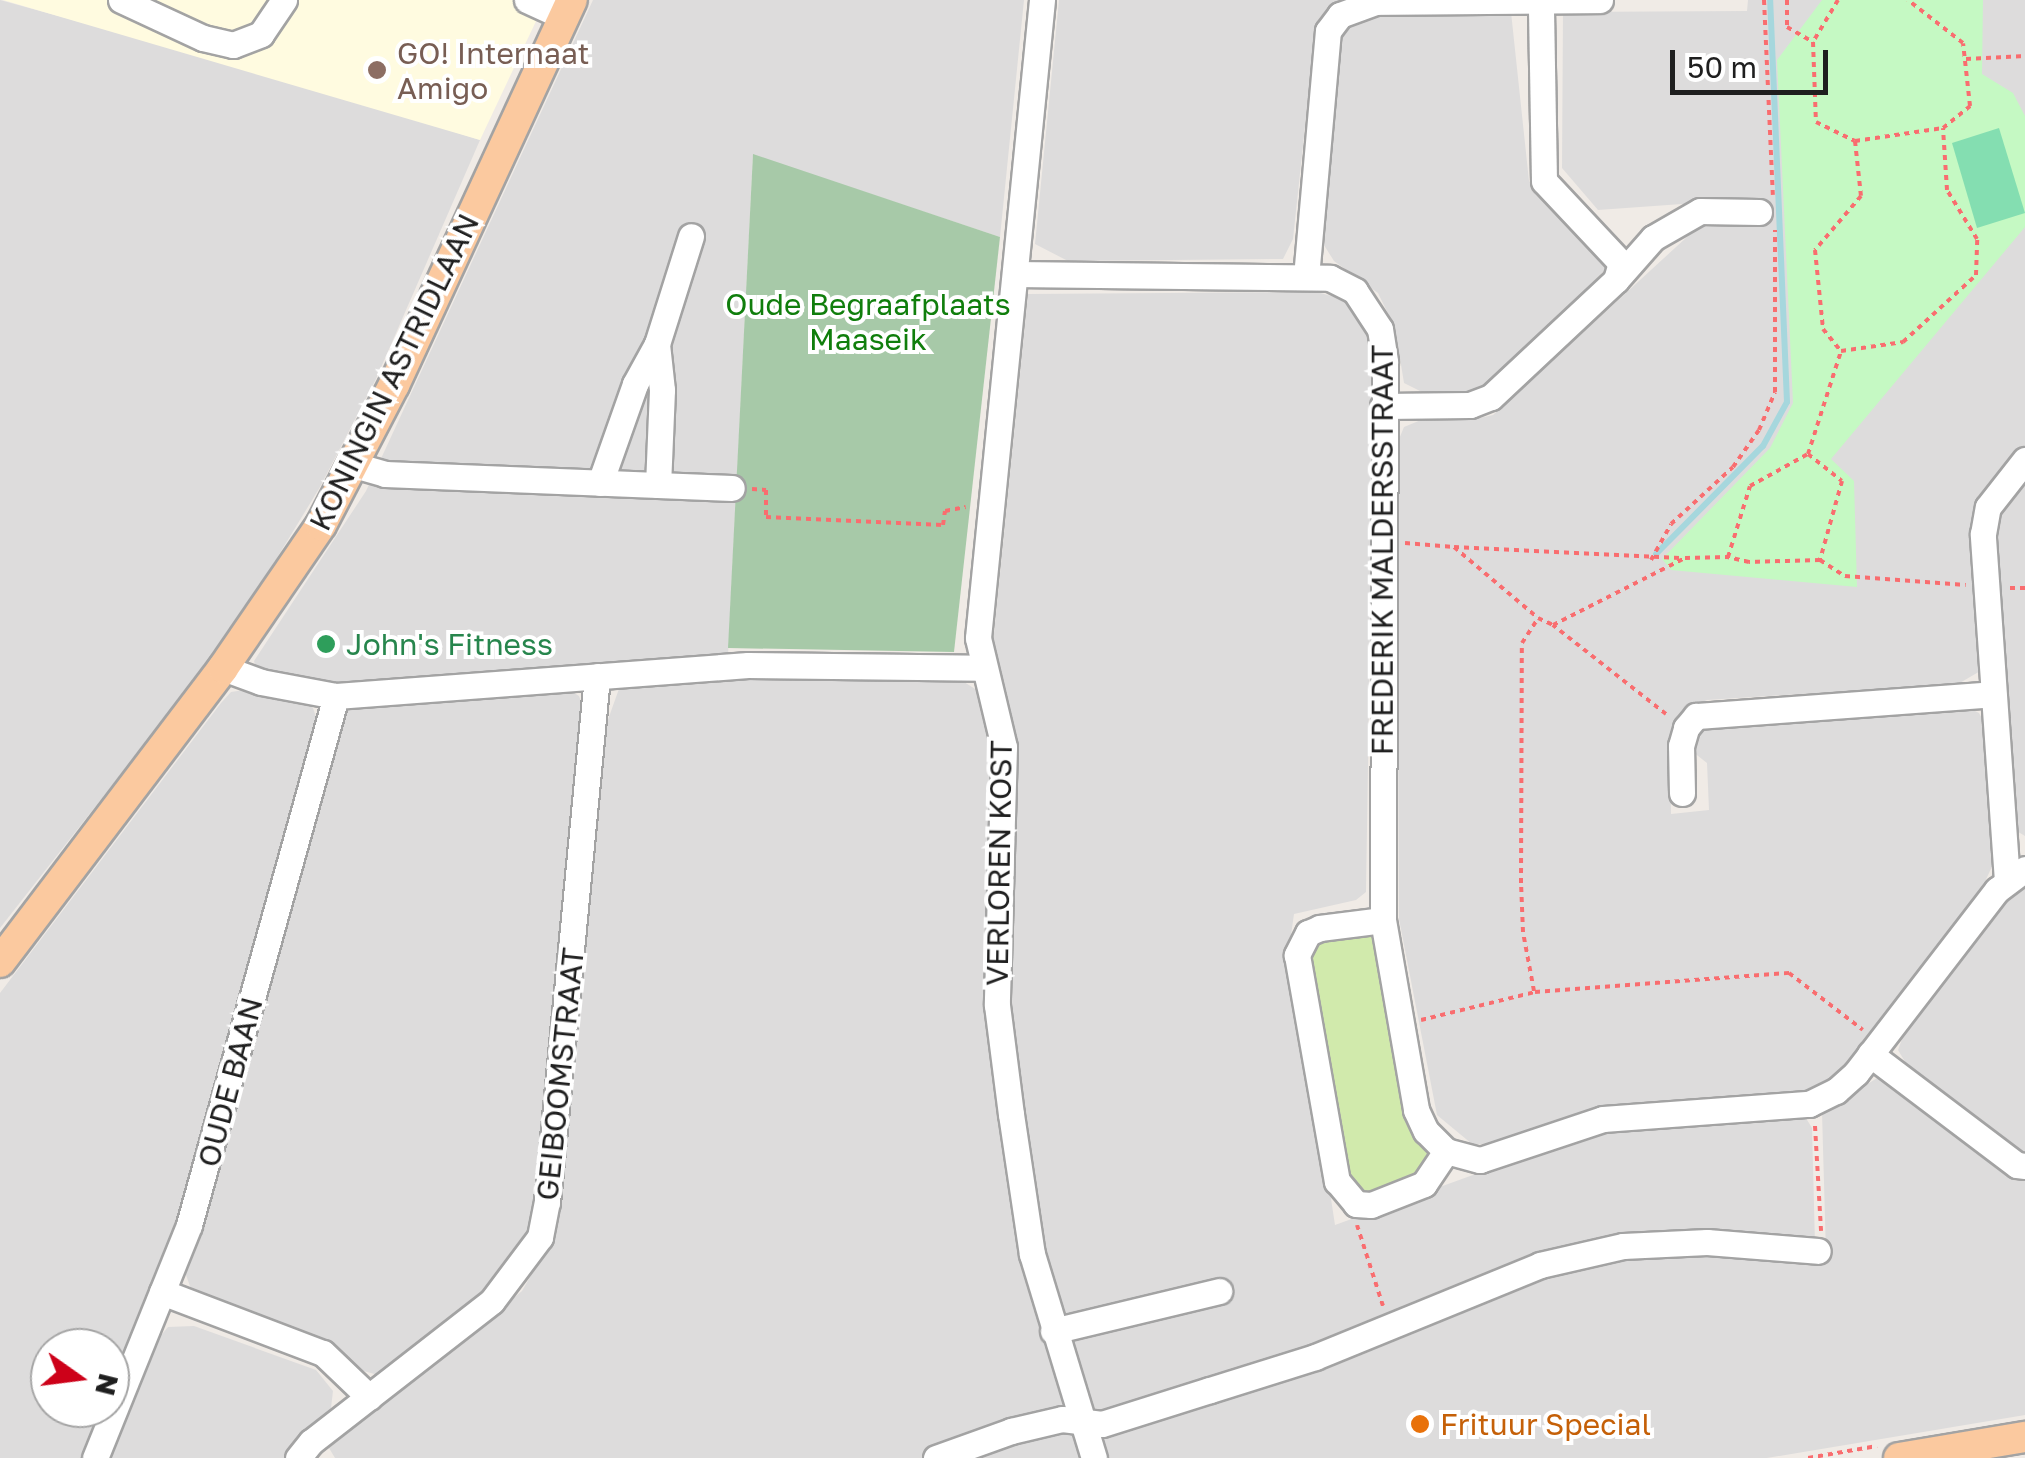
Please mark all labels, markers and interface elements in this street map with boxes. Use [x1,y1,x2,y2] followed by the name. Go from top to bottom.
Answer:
[1675,30,1832,92] scale bar
[397,35,590,106] place label: GO! Internaat Amigo
[1687,49,1757,85] text: 50 m
[366,59,388,81] marker: GO! Internaat Amigo
[302,208,486,536] street label: KONINGIN ASTRIDLAAN
[725,286,1011,356] park label: Oude Begraafplaats Maaseik
[1364,345,1400,755] street label: FREDERIK MALDERSSTRAAT
[346,626,553,662] place label: John's Fitness
[315,633,337,655] marker: John's Fitness
[979,740,1019,986] street label: VERLOREN KOST
[529,946,591,1202] street label: GEIBOOMSTRAAT
[190,993,270,1171] street label: OUDE BAAN
[30,1328,130,1428] north arrow
[89,1371,126,1399] text: N
[1440,1406,1651,1442] place label: Frituur Special
[1409,1413,1431,1435] marker: Frituur Special

